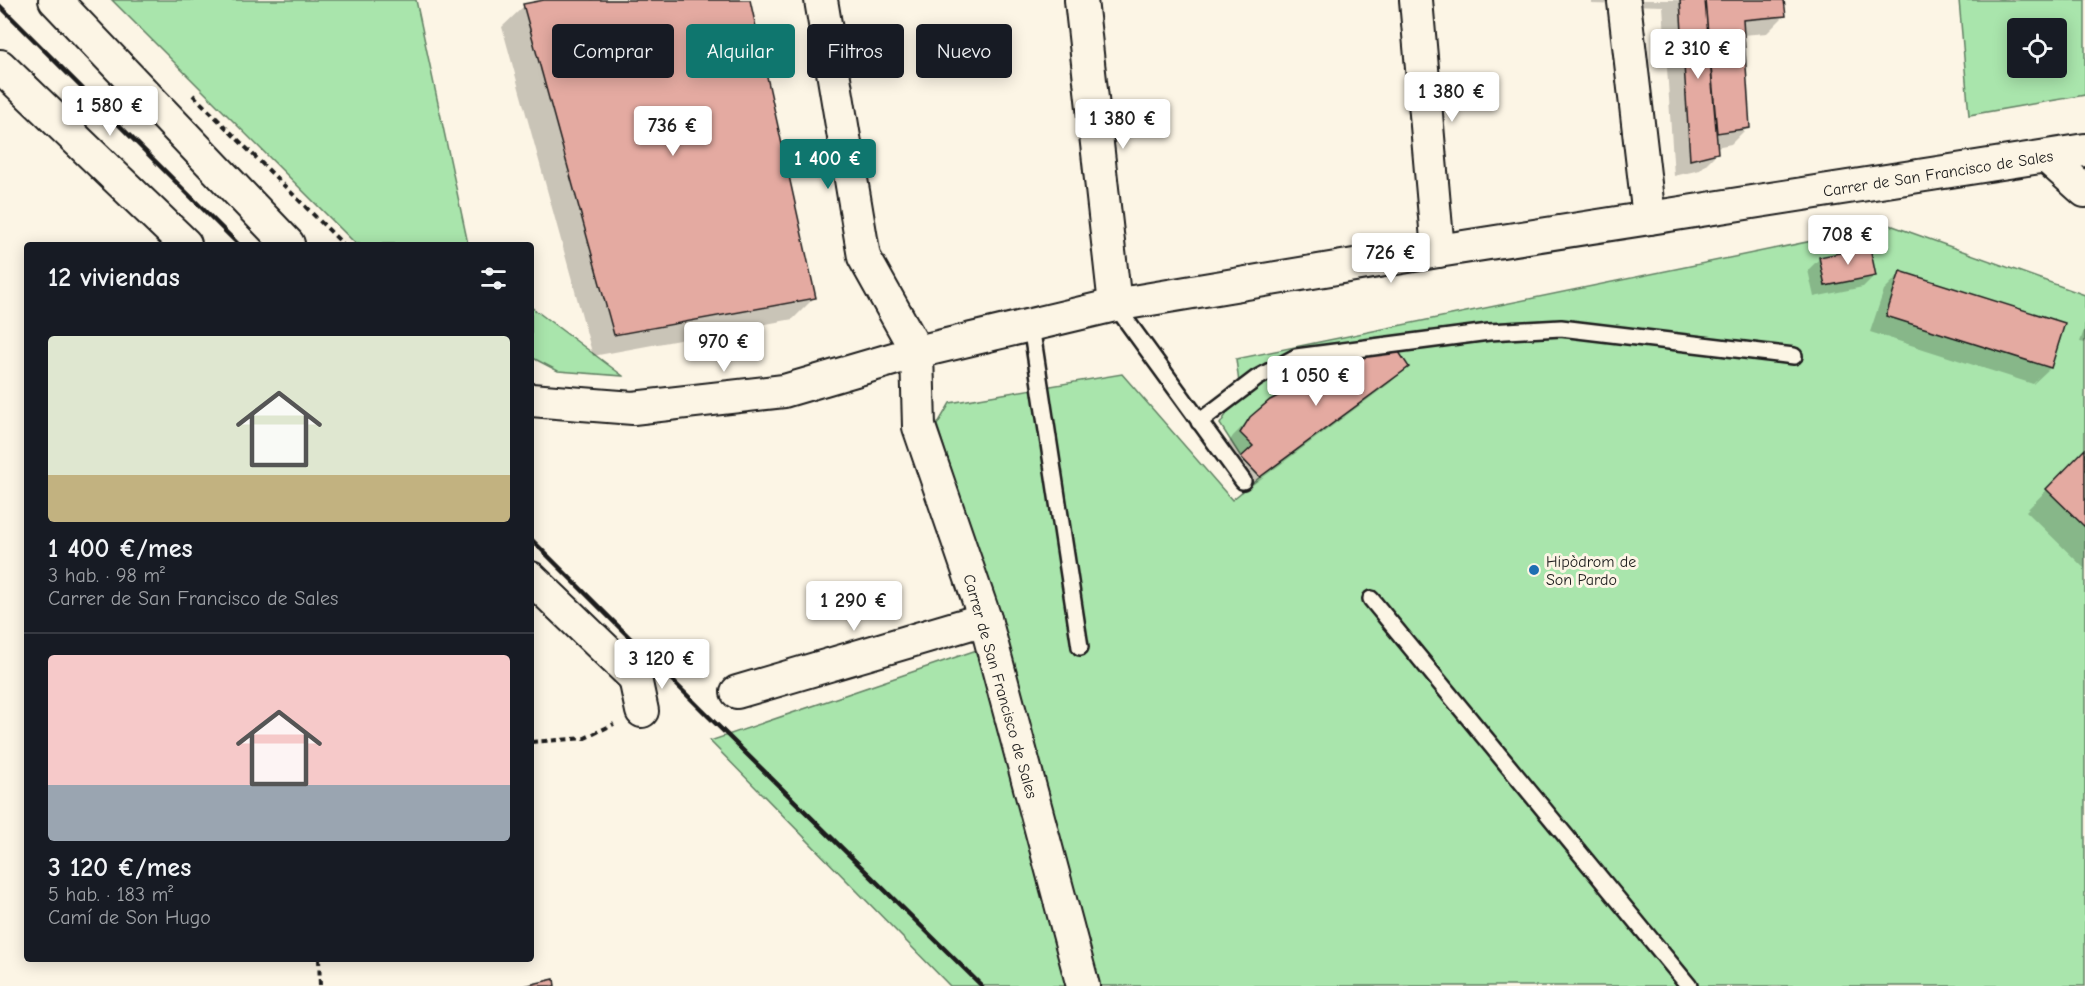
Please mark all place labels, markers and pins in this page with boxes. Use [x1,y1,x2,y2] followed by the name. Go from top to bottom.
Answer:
[1643,29,1753,80] pin: 2 310 €
[1397,72,1507,123] pin: 1 380 €
[55,86,165,137] pin: 1 580 €
[1068,99,1178,150] pin: 1 380 €
[631,106,715,157] pin: 736 €
[773,139,883,190] pin: 1 400 €
[1806,215,1890,266] pin: 708 €
[1349,233,1433,284] pin: 726 €
[682,322,766,373] pin: 970 €
[1261,356,1371,407] pin: 1 050 €
[1546,553,1636,589] place label: Hipòdrom de Son Pardo
[1527,563,1541,577] marker: Hipòdrom de Son Pardo
[799,581,909,632] pin: 1 290 €
[607,639,717,690] pin: 3 120 €

